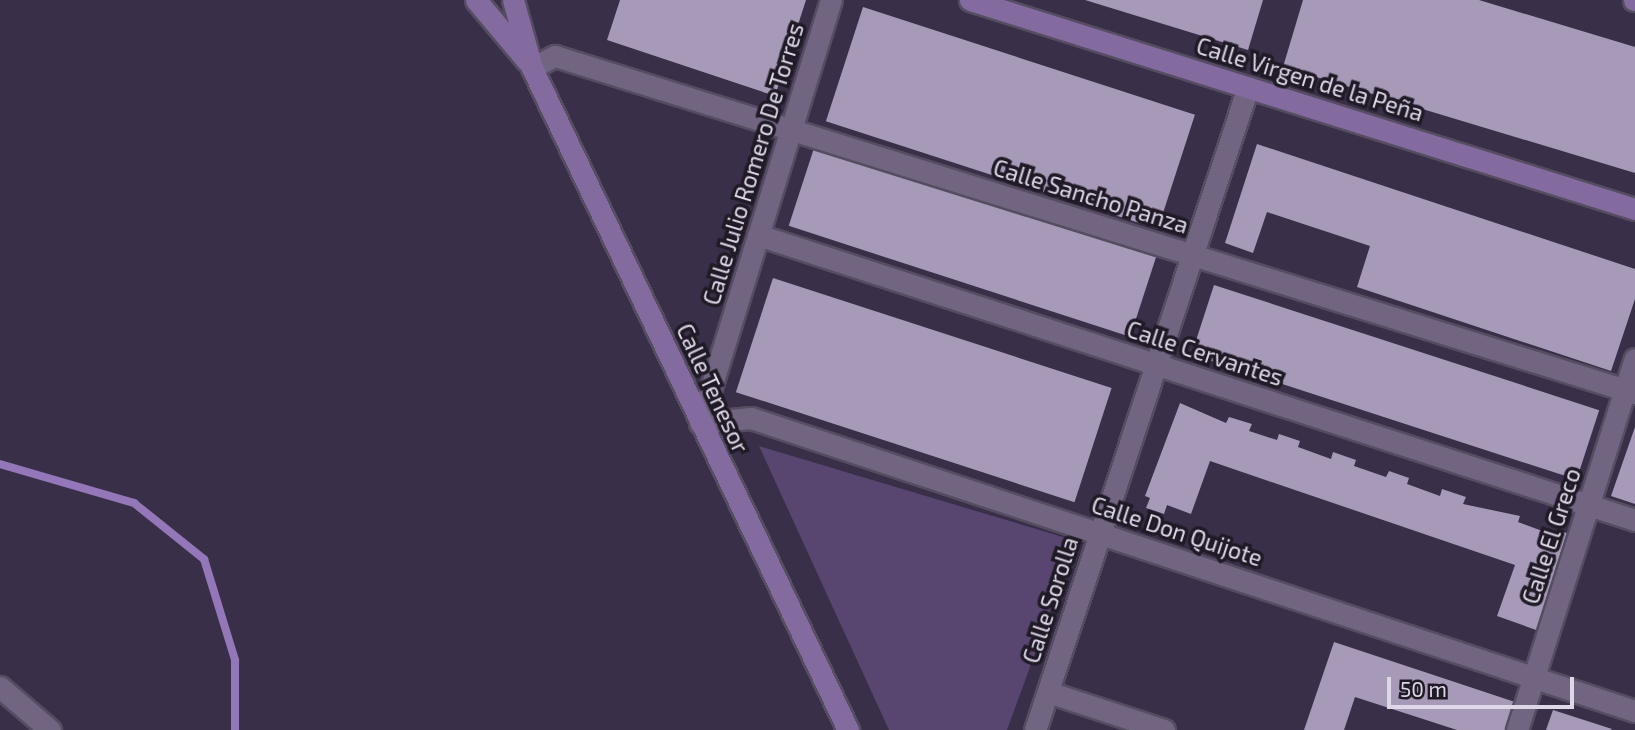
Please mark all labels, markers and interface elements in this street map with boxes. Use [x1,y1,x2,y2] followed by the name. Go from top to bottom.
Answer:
[697,19,809,309] street label: Calle Julio Romero De Torres
[1193,31,1427,127] street label: Calle Virgen de la Peña
[990,153,1192,239] street label: Calle Sancho Panza
[1123,315,1287,391] street label: Calle Cervantes
[671,319,755,457] street label: Calle Tenesor
[1516,464,1586,608] street label: Calle El Greco
[1088,490,1266,572] street label: Calle Don Quijote
[1017,533,1083,667] street label: Calle Sorolla
[1390,664,1577,708] scale bar
[1400,676,1447,701] text: 50 m

